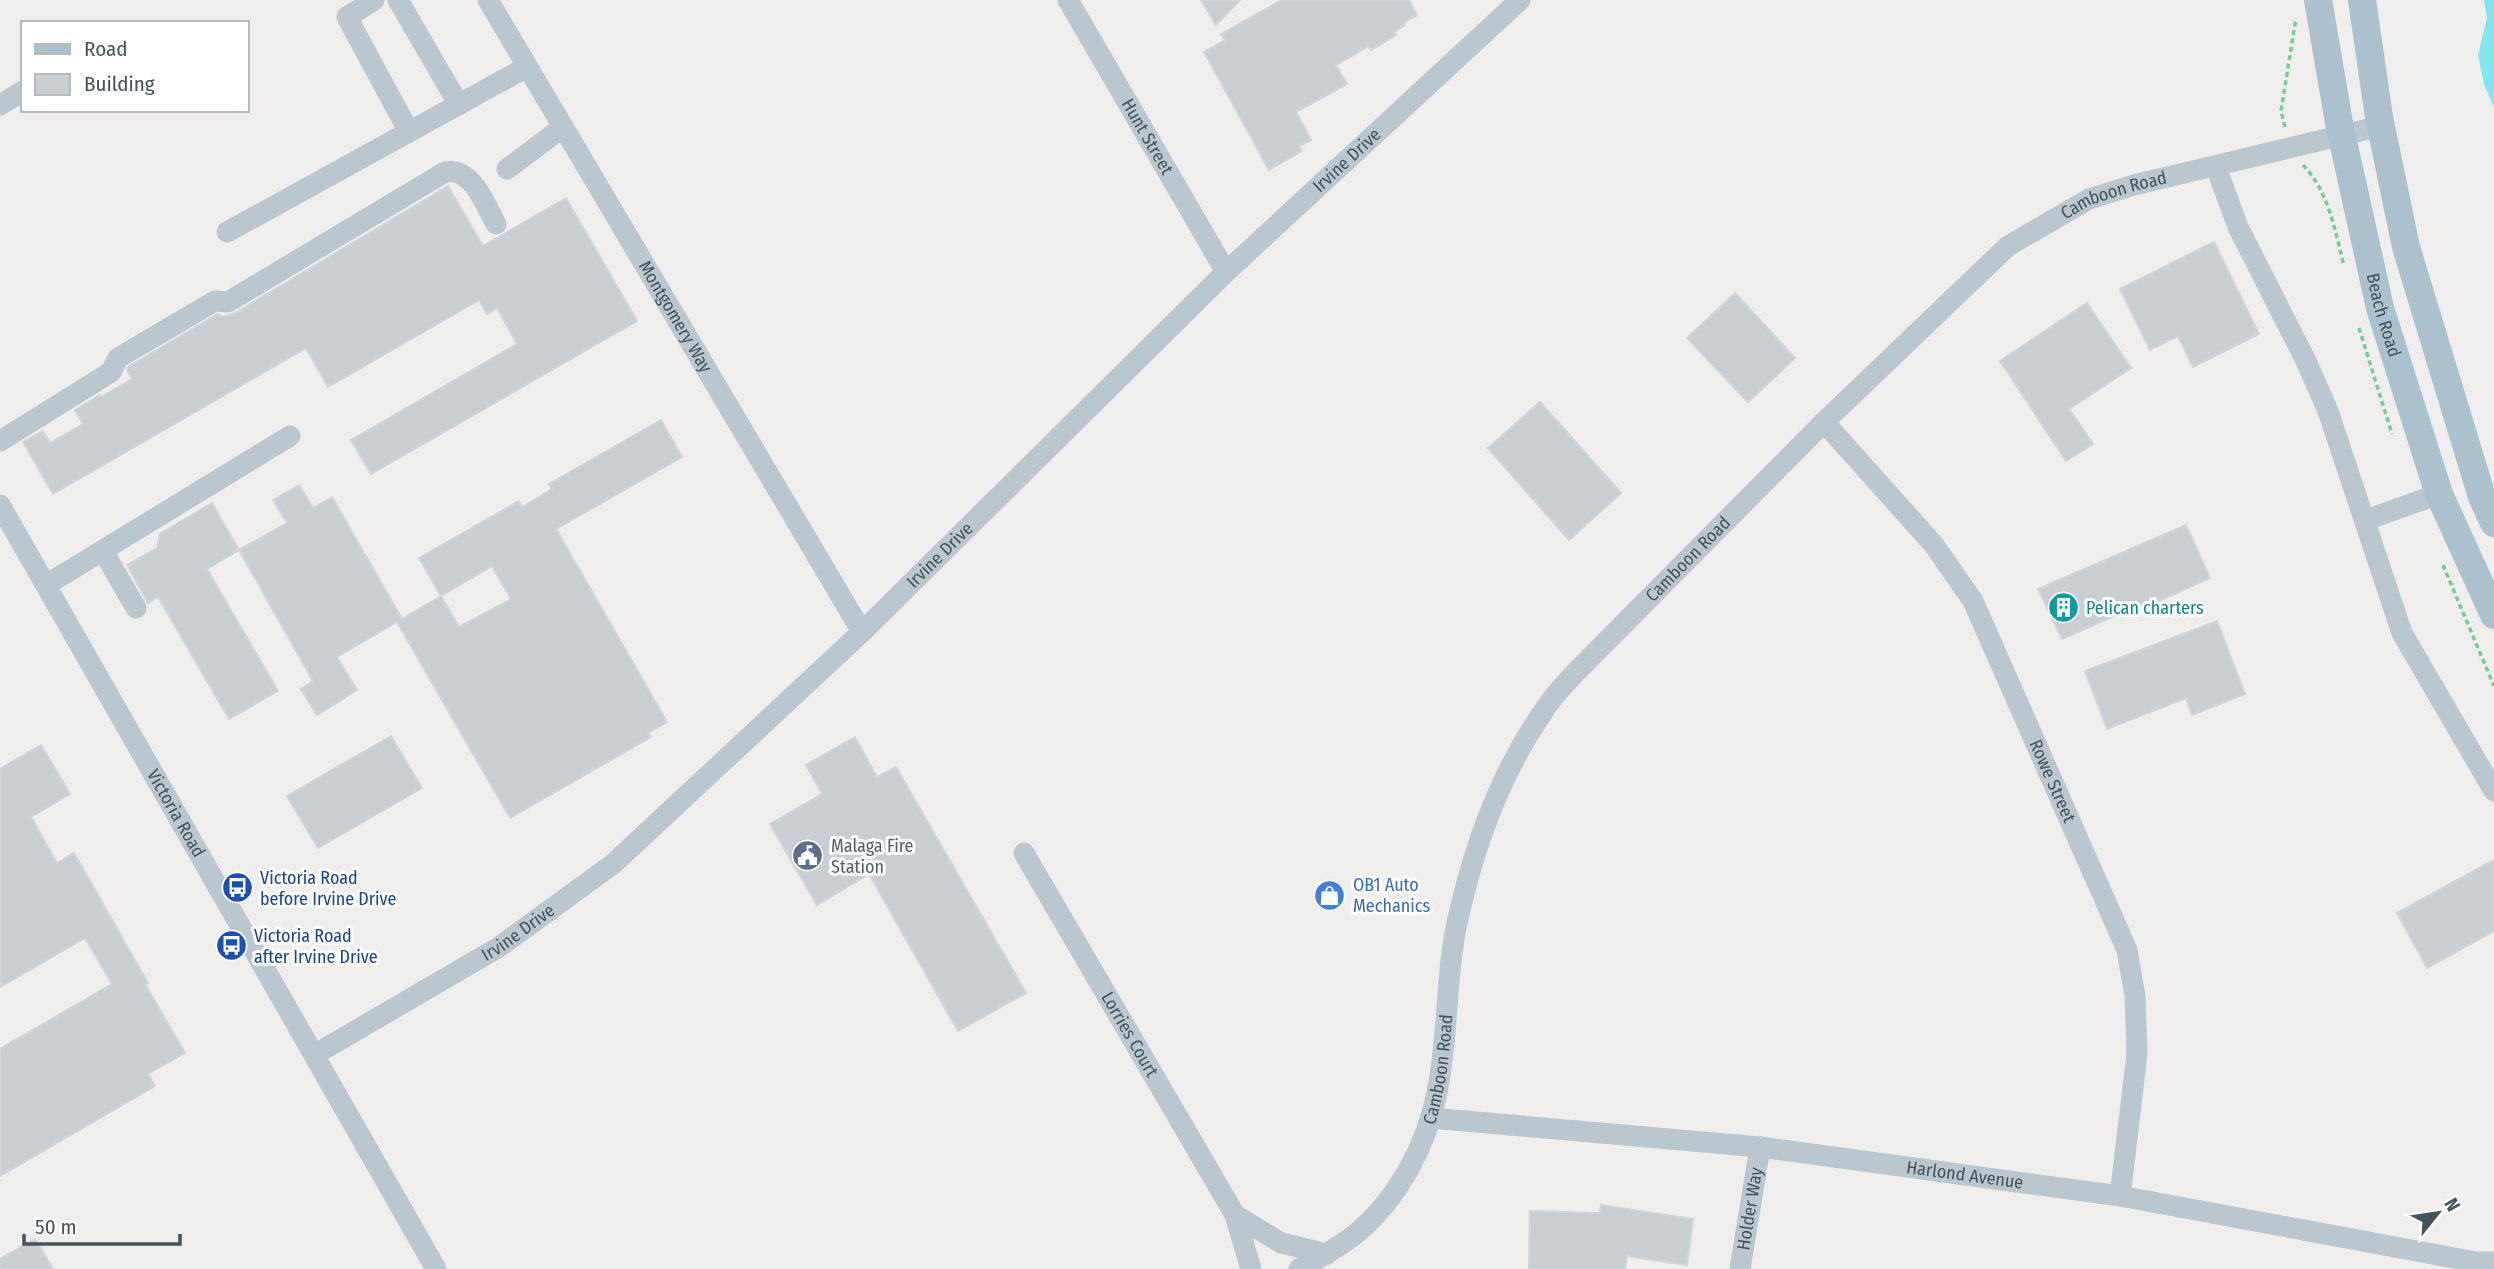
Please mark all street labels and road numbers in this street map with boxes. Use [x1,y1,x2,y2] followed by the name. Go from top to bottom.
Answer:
[1117,95,1178,179] street label: Hunt Street
[1308,124,1385,197] street label: Irvine Drive
[2057,167,2169,224] street label: Camboon Road
[634,257,717,376] street label: Montgomery Way
[2362,271,2406,360] street label: Beach Road
[1641,512,1735,606] street label: Camboon Road
[902,517,978,593] street label: Irvine Drive
[2025,736,2080,826] street label: Rowe Street
[142,765,210,861] street label: Victoria Road
[478,899,559,966] street label: Irvine Drive
[1096,988,1163,1081] street label: Lorries Court
[1418,1014,1457,1127] street label: Camboon Road
[1905,1156,2025,1194] street label: Harlond Avenue
[1732,1166,1767,1252] street label: Holder Way

